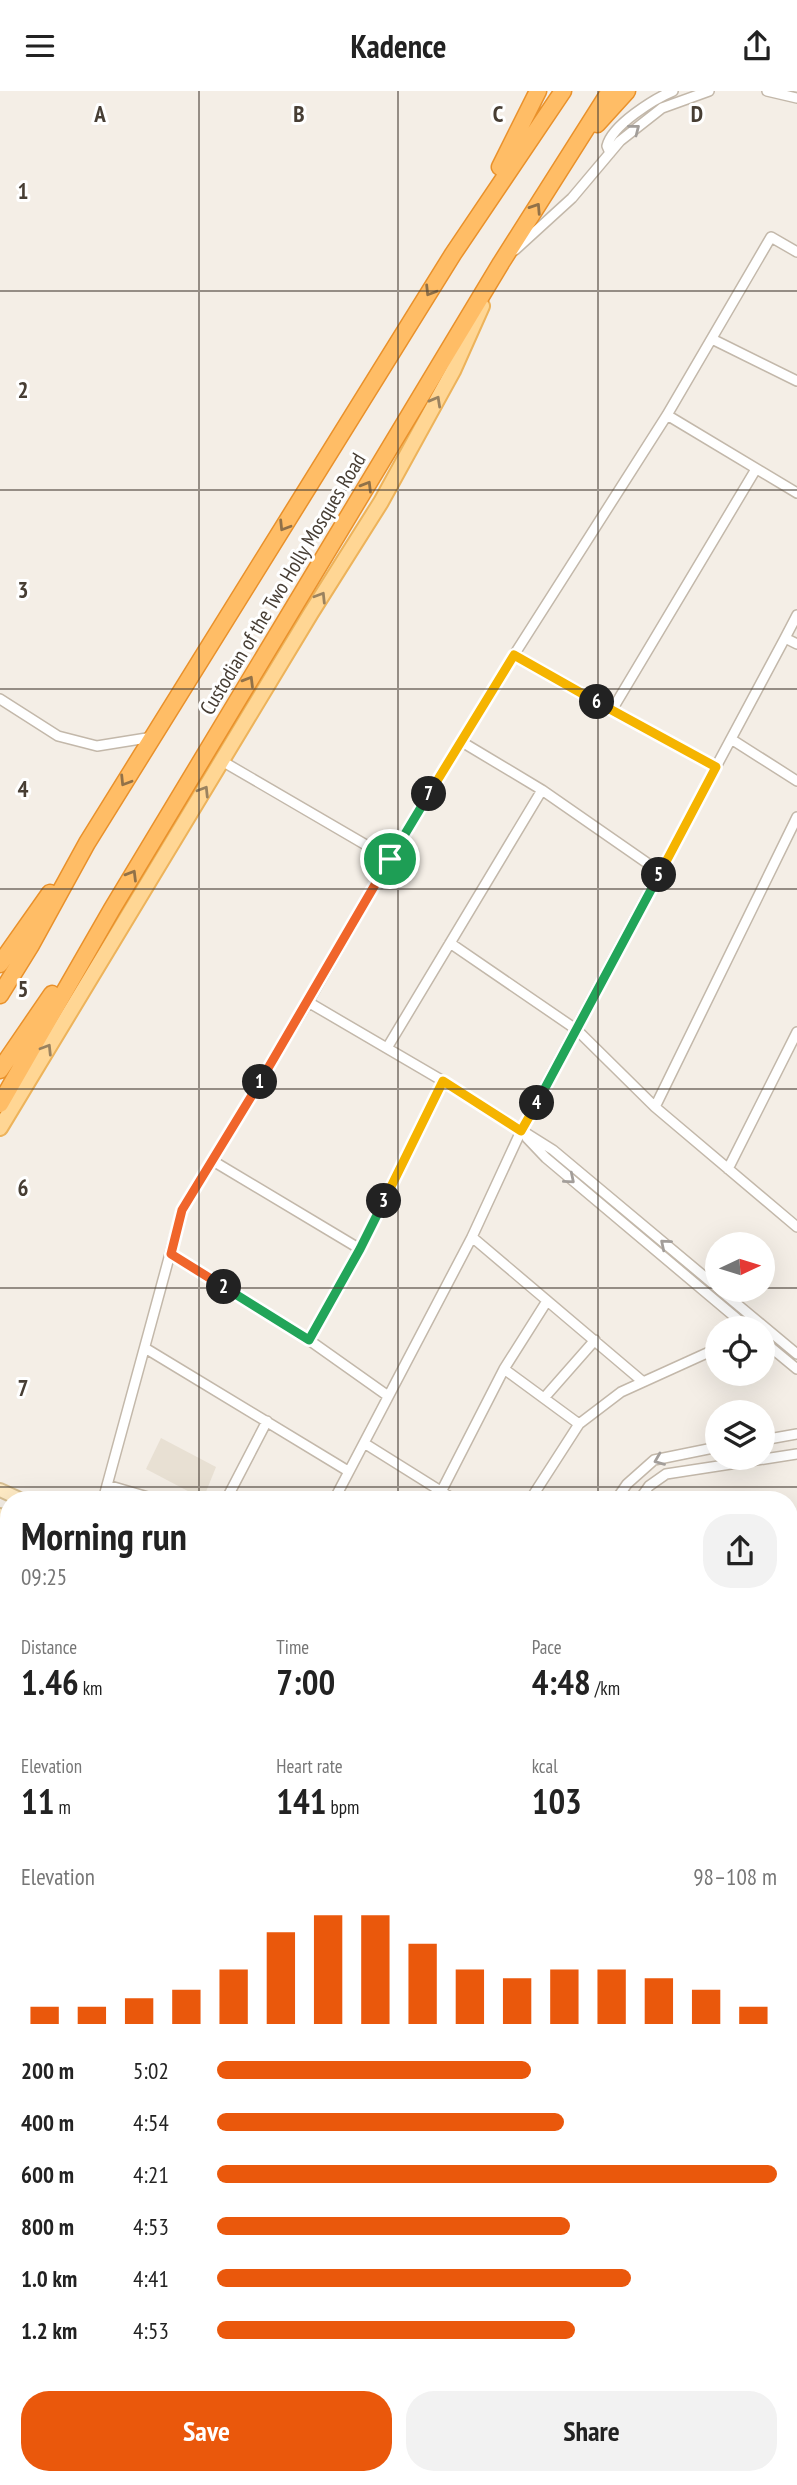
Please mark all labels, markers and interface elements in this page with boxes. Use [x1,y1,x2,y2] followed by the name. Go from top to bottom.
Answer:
[350,25,447,67] text: Kadence
[21,27,59,65] icon: menu
[738,27,776,65] icon: share
[93,99,106,128] text: A
[293,99,305,128] text: B
[493,99,504,128] text: C
[691,99,703,128] text: D
[628,124,640,137] one-way arrow
[18,176,29,205] text: 1
[528,203,541,216] one-way arrow
[426,283,439,296] one-way arrow
[18,375,29,404] text: 2
[428,395,442,408] one-way arrow
[194,448,372,720] street label: Custodian of the Two Holly Mosques Road
[358,480,371,493] one-way arrow
[280,518,293,531] one-way arrow
[18,575,29,604] text: 3
[313,591,326,604] one-way arrow
[241,675,254,688] one-way arrow
[580,685,614,719] pin: 6
[592,689,601,713] text: 6
[18,774,29,803] text: 4
[120,774,133,787] one-way arrow
[412,777,446,811] pin: 7
[424,781,433,805] text: 7
[195,786,208,799] one-way arrow
[360,829,420,889] pin
[371,840,409,878] icon: arrive
[642,857,676,893] pin: 5
[654,862,663,886] text: 5
[124,870,137,883] one-way arrow
[18,974,29,1003] text: 5
[39,1043,52,1056] one-way arrow
[243,1065,278,1100] pin: 1
[255,1069,264,1093] text: 1
[520,1086,554,1121] pin: 4
[532,1090,541,1114] text: 4
[563,1170,575,1183] one-way arrow
[18,1173,29,1202] text: 6
[366,1183,402,1219] pin: 3
[379,1188,388,1212] text: 3
[705,1232,775,1302] north arrow
[705,1232,775,1470] map controls
[661,1240,674,1252] one-way arrow
[206,1269,242,1305] pin: 2
[219,1274,228,1298] text: 2
[705,1316,775,1386] button: locate
[18,1373,29,1402] text: 7
[705,1400,775,1470] button: layers
[654,1452,666,1466] one-way arrow
[21,1511,187,1560] text: Morning run
[703,1514,777,1588] button: share
[21,1562,67,1591] text: 09:25
[21,1635,77,1659] text: Distance
[276,1635,309,1659] text: Time
[532,1635,562,1659] text: Pace
[21,1659,79,1705] text: 1.46
[276,1659,335,1705] text: 7:00
[532,1659,591,1705] text: 4:48
[79,1676,102,1700] text: km
[591,1676,620,1700] text: /km
[21,1754,82,1778] text: Elevation
[276,1754,343,1778] text: Heart rate
[532,1754,558,1778] text: kcal
[21,1778,54,1824] text: 11
[276,1778,327,1824] text: 141
[532,1778,582,1824] text: 103
[54,1795,71,1819] text: m
[327,1795,359,1819] text: bpm
[21,1862,95,1891] text: Elevation
[693,1862,777,1891] text: 98–108 m
[21,2056,74,2085] text: 200 m
[133,2056,169,2085] text: 5:02
[21,2108,74,2137] text: 400 m
[133,2108,169,2137] text: 4:54
[21,2160,74,2189] text: 600 m
[133,2160,169,2189] text: 4:21
[21,2212,74,2241] text: 800 m
[133,2212,169,2241] text: 4:53
[21,2264,77,2293] text: 1.0 km
[133,2264,169,2293] text: 4:41
[21,2316,77,2345] text: 1.2 km
[133,2316,169,2345] text: 4:53
[21,2391,392,2471] button: Save
[406,2391,777,2471] button: Share

